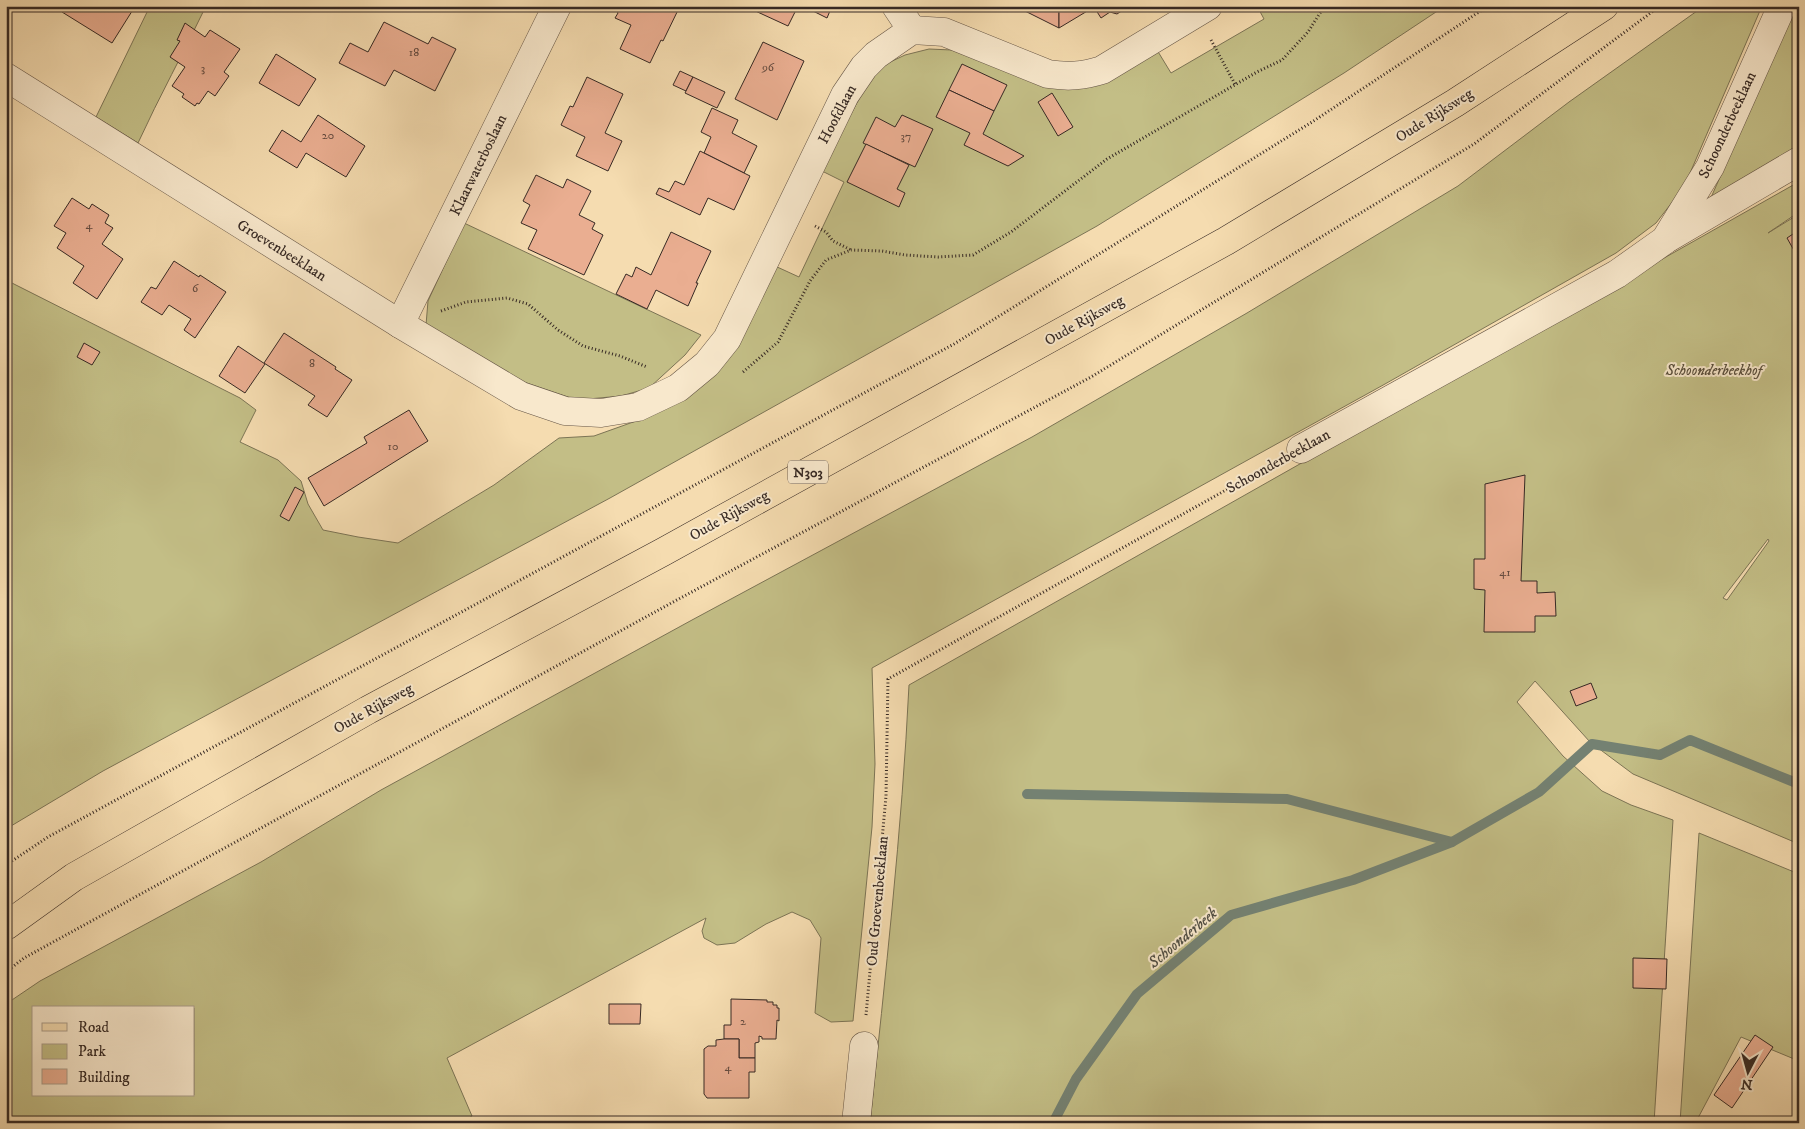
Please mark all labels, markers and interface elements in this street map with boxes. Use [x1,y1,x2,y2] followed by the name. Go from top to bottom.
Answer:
[409,45,419,60] house number: 18
[761,60,775,75] house number: 96
[201,61,205,76] house number: 3
[1694,69,1761,182] street label: Schoonderbeeklaan
[814,81,861,147] street label: Hoofdlaan
[1392,84,1477,147] street label: Oude Rijksweg
[446,111,511,219] street label: Klaarwaterboslaan
[322,128,334,143] house number: 20
[901,129,911,144] house number: 37
[233,215,330,286] street label: Groevenbeeklaan
[86,218,94,233] house number: 4
[192,281,199,296] house number: 6
[1041,291,1128,350] street label: Oude Rijksweg
[309,356,315,371] house number: 8
[1665,361,1766,380] park label: Schoonderbeekhof
[1223,425,1334,498] street label: Schoonderbeeklaan
[388,439,398,454] house number: 10
[788,461,828,484] road number: N303
[686,486,773,545] street label: Oude Rijksweg
[1499,565,1511,580] house number: 41
[330,679,417,738] street label: Oude Rijksweg
[862,835,893,967] street label: Oud Groevenbeeklaan
[1143,903,1222,973] water label: Schoonderbeek
[32,1006,195,1096] legend
[740,1014,746,1029] house number: 2
[78,1018,110,1037] text: Road
[78,1042,107,1061] text: Park
[1722,1046,1772,1096] north arrow
[725,1060,733,1075] house number: 4
[78,1068,130,1087] text: Building
[1740,1074,1753,1093] text: N

